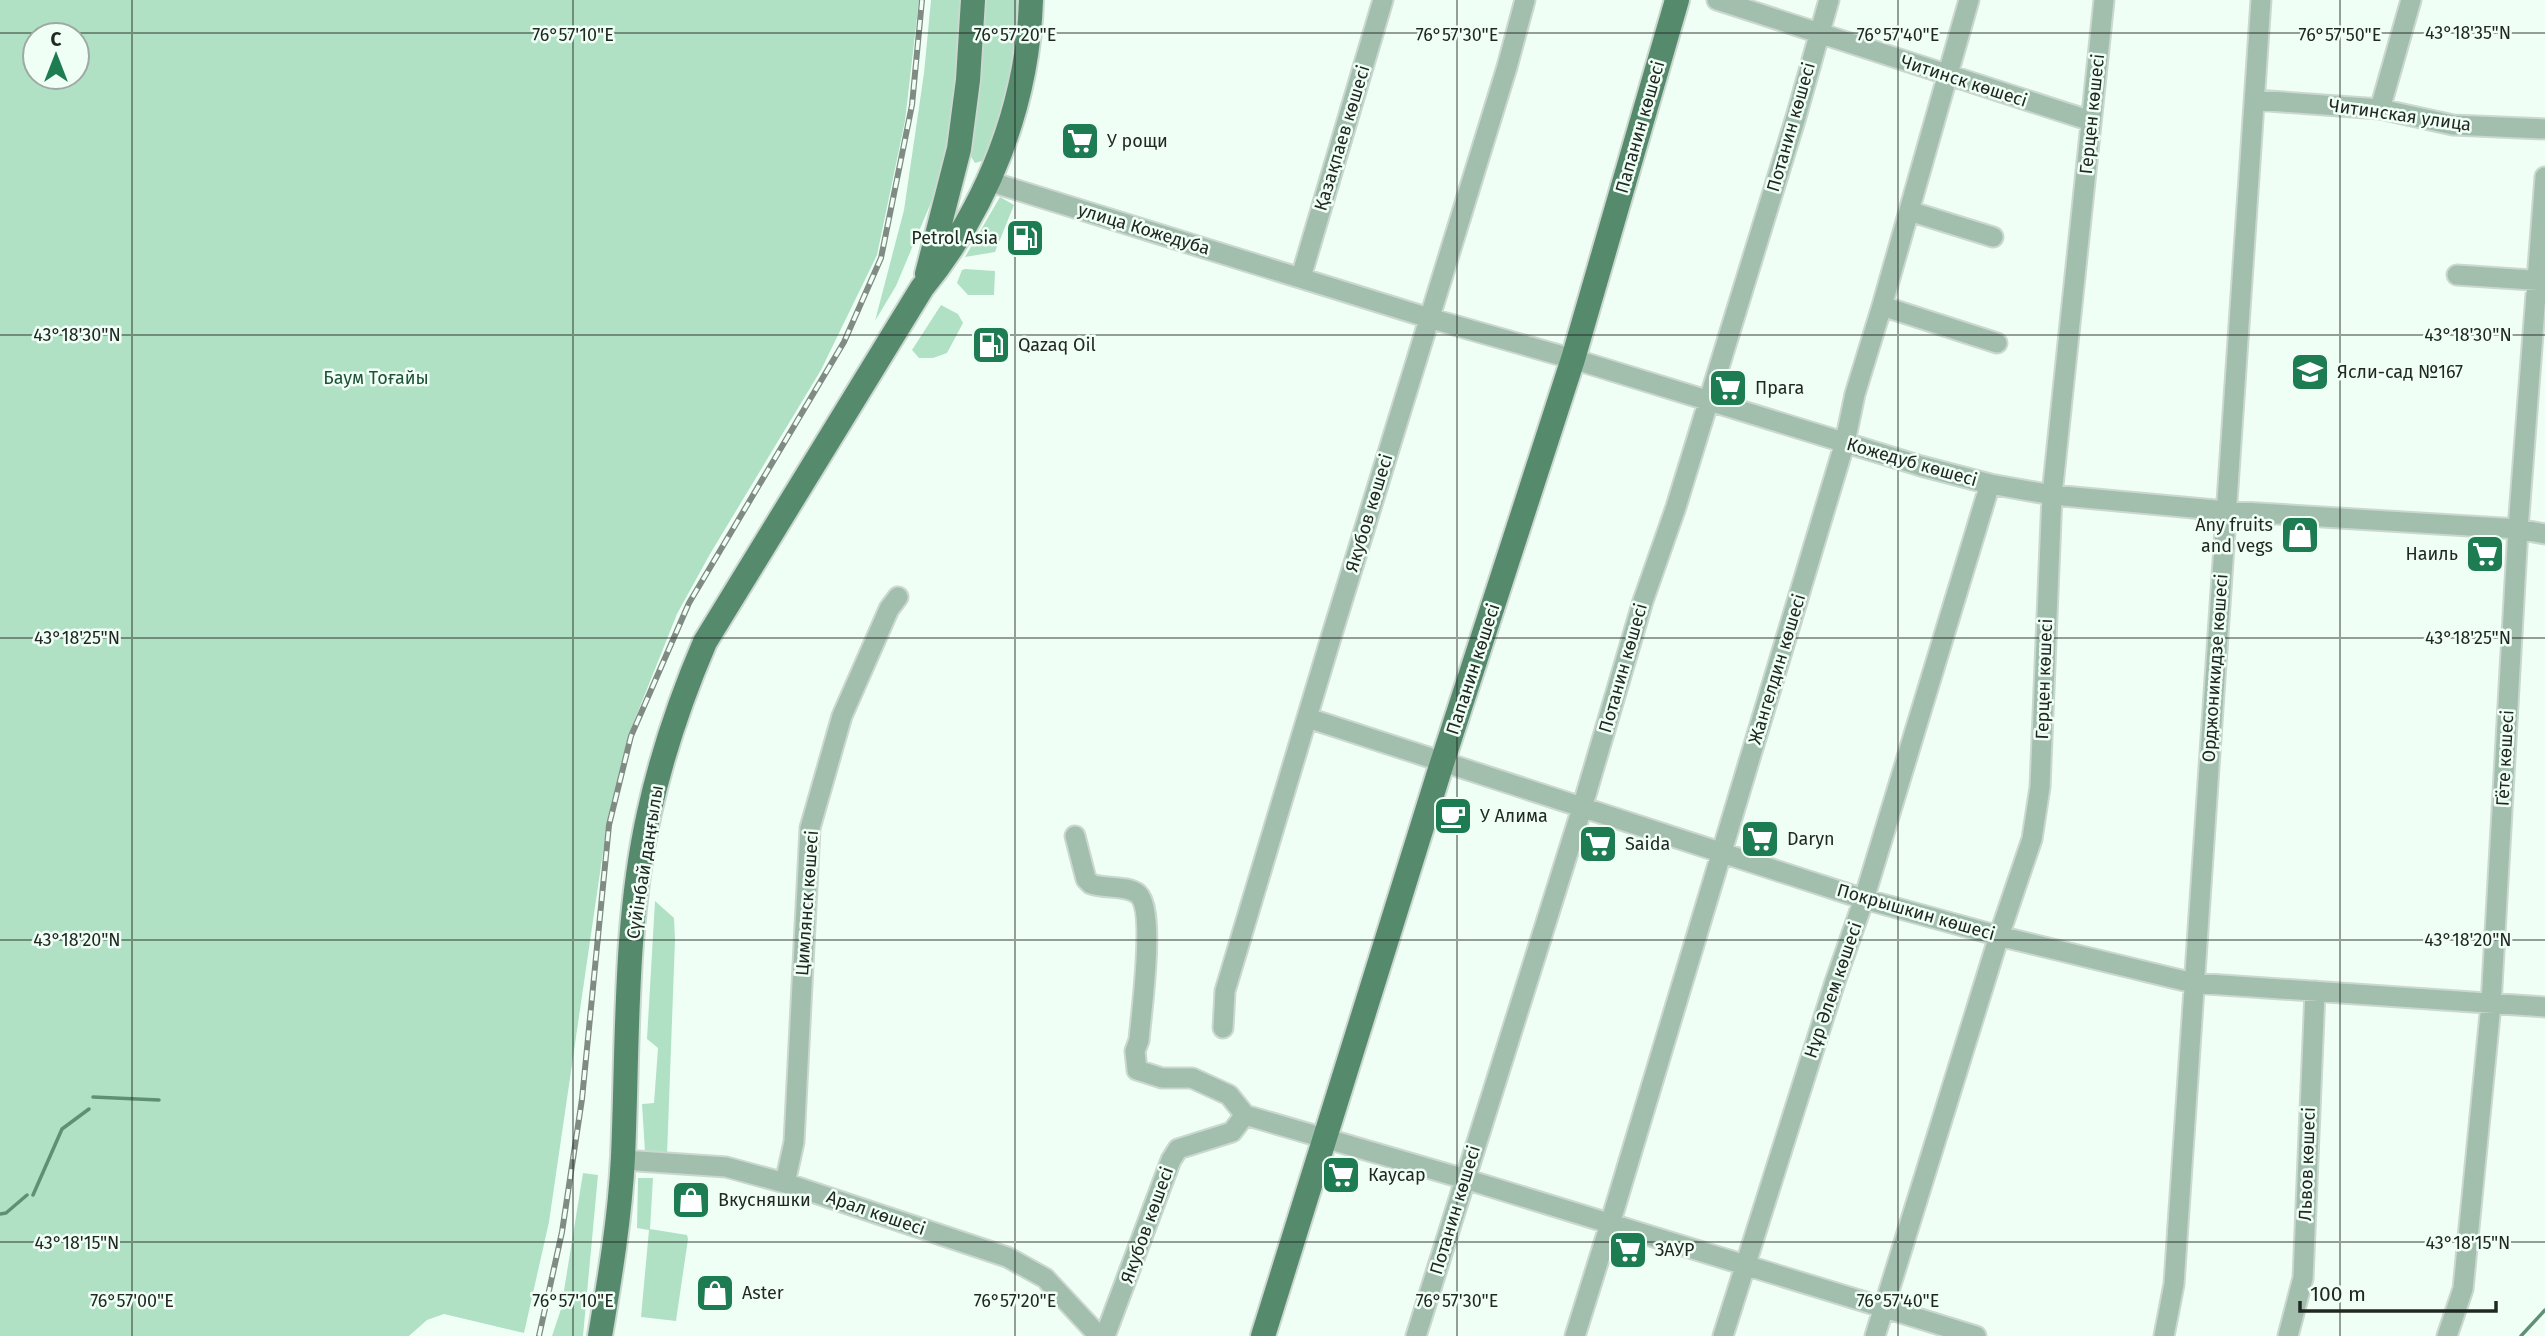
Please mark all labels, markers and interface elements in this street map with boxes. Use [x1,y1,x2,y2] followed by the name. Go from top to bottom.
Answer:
[21,21,91,91] north arrow
[2425,22,2511,44] text: 43°18'35"N
[532,24,614,46] text: 76°57'10"E
[974,24,1056,46] text: 76°57'20"E
[1416,24,1498,46] text: 76°57'30"E
[1857,24,1939,46] text: 76°57'40"E
[2299,24,2381,46] text: 76°57'50"E
[51,28,62,51] text: С
[1898,50,2030,112] street label: Читинск көшесі
[2075,53,2109,175] street label: Герцен көшесі
[1611,58,1669,196] street label: Папанин көшесі
[1762,60,1820,194] street label: Потанин көшесі
[1309,63,1375,213] street label: Қазақпаев көшесі
[2327,94,2473,136] street label: Читинская улица
[1059,120,1101,162] supermarket icon: У рощи
[1107,130,1168,152] place label: У рощи
[1075,198,1213,260] street label: улица Кожедуба
[1004,217,1046,259] fuel station icon: Petrol Asia
[911,227,998,249] place label: Petrol Asia
[33,324,121,346] text: 43°18'30"N
[970,324,1012,366] fuel station icon: Qazaq Oil
[2424,324,2512,346] text: 43°18'30"N
[1018,334,1096,356] place label: Qazaq Oil
[2289,351,2331,393] school or university icon: Ясли-сад №167
[2337,361,2463,383] place label: Ясли-сад №167
[323,367,429,389] park label: Баум Тоғайы
[1707,367,1749,409] supermarket icon: Прага
[1755,377,1804,399] place label: Прага
[1844,433,1980,491] street label: Кожедуб көшесі
[1341,451,1397,575] street label: Якубов көшесі
[2195,514,2273,557] place label: Any fruits and vegs
[2279,514,2321,556] shop icon: Any fruits and vegs
[2464,533,2506,575] supermarket icon: Наиль
[2406,543,2458,565] place label: Наиль
[2197,573,2233,763] street label: Орджоникидзе көшесі
[1744,591,1810,747] street label: Жангелдин көшесі
[1441,601,1505,737] street label: Папанин көшесі
[1594,601,1652,735] street label: Потанин көшесі
[2031,618,2057,740] street label: Герцен көшесі
[34,627,120,649] text: 43°18'25"N
[2425,627,2511,649] text: 43°18'25"N
[2491,709,2519,807] street label: Гёте көшесі
[622,784,668,940] street label: Сүйінбай даңғылы
[1432,795,1474,837] cafe icon: У Алима
[1480,805,1548,827] place label: У Алима
[1739,818,1781,860] supermarket icon: Daryn
[1577,823,1619,865] supermarket icon: Saida
[1787,828,1835,850] place label: Daryn
[791,829,823,977] street label: Цимлянск көшесі
[1625,833,1670,855] place label: Saida
[1834,879,1998,945] street label: Покрышкин көшесі
[1799,919,1867,1061] street label: Нұр Әлем көшесі
[33,929,121,951] text: 43°18'20"N
[2424,929,2512,951] text: 43°18'20"N
[2294,1107,2320,1221] street label: Львов көшесі
[1425,1143,1485,1277] street label: Потанин көшесі
[1320,1154,1362,1196] supermarket icon: Каусар
[1116,1164,1178,1286] street label: Якубов көшесі
[1368,1164,1426,1186] place label: Каусар
[670,1179,712,1221] shop icon: Вкусняшки
[824,1186,928,1240] street label: Арал көшесі
[718,1189,811,1211] place label: Вкусняшки
[1607,1229,1649,1271] supermarket icon: ЗАУР
[35,1232,119,1254] text: 43°18'15"N
[2426,1232,2510,1254] text: 43°18'15"N
[1655,1239,1695,1261] place label: ЗАУР
[2300,1270,2496,1314] scale bar
[694,1272,736,1314] shop icon: Aster
[2310,1281,2366,1307] text: 100 m
[742,1282,784,1304] place label: Aster
[90,1290,174,1312] text: 76°57'00"E
[532,1290,614,1312] text: 76°57'10"E
[974,1290,1056,1312] text: 76°57'20"E
[1416,1290,1498,1312] text: 76°57'30"E
[1857,1290,1939,1312] text: 76°57'40"E

